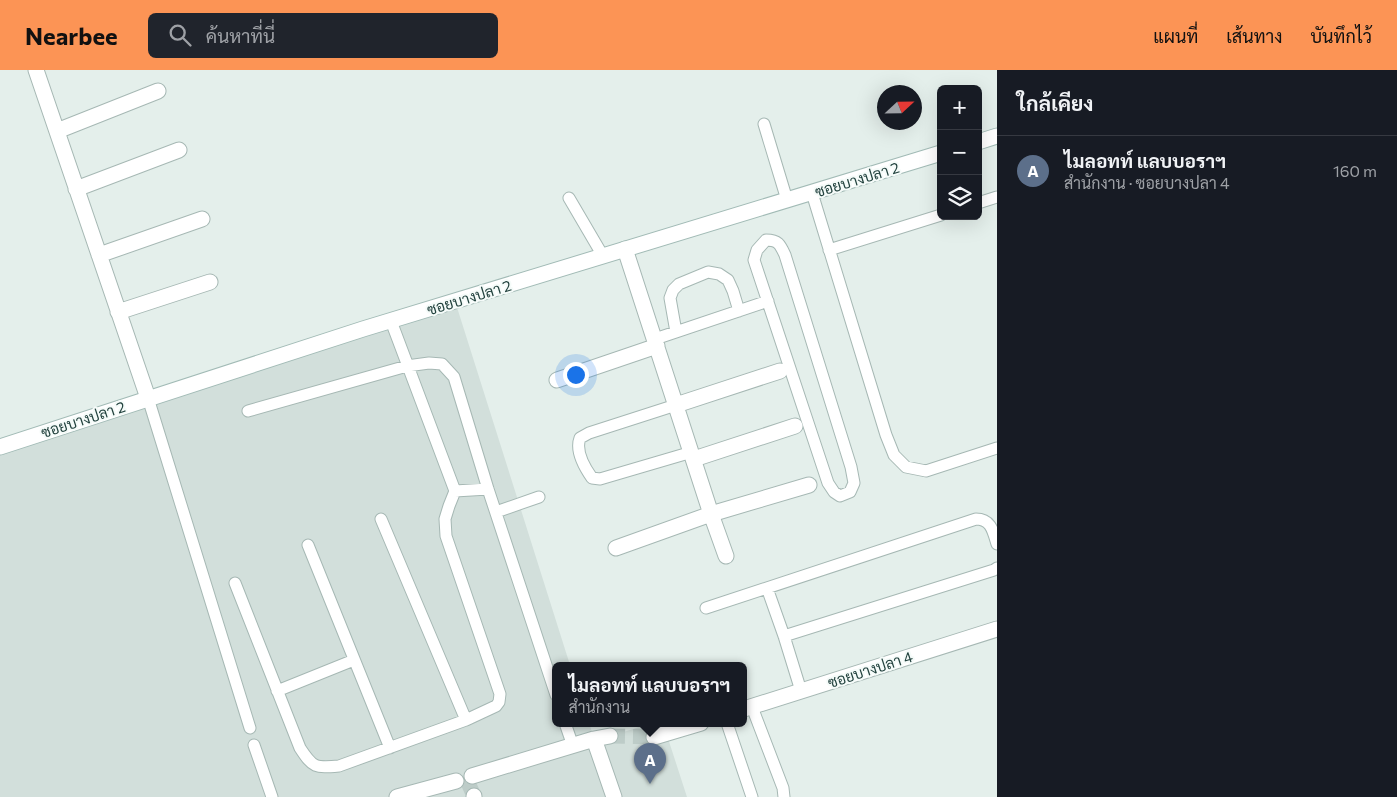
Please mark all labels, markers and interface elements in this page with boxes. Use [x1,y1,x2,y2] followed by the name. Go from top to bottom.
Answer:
[148,13,498,58] search box
[25,21,118,50] text: Nearbee
[166,21,194,49] icon: search
[206,24,275,47] text: ค้นหาที่นี่
[1153,25,1198,47] text: แผนที่
[1226,25,1282,47] text: เส้นทาง
[1310,25,1372,47] text: บันทึกไว้
[877,85,922,130] north arrow
[937,85,982,220] map controls
[937,85,982,130] button: +
[1017,90,1093,115] text: ใกล้เคียง
[937,130,982,175] button: −
[1064,149,1226,172] text: ไมลอทท์ แลบบอราฯ
[813,158,901,200] street label: ซอยบางปลา 2
[1027,161,1039,180] text: A
[1333,161,1377,180] text: 160 m
[1064,173,1230,192] text: สำนักงาน · ซอยบางปลา 4
[937,175,982,220] button: layers
[425,276,513,318] street label: ซอยบางปลา 2
[563,362,589,388] your location
[39,397,127,441] street label: ซอยบางปลา 2
[825,647,915,691] street label: ซอยบางปลา 4
[552,662,747,727] popup
[568,673,731,696] text: ไมลอทท์ แลบบอราฯ
[568,697,630,716] text: สำนักงาน
[634,743,666,784] pin: A

